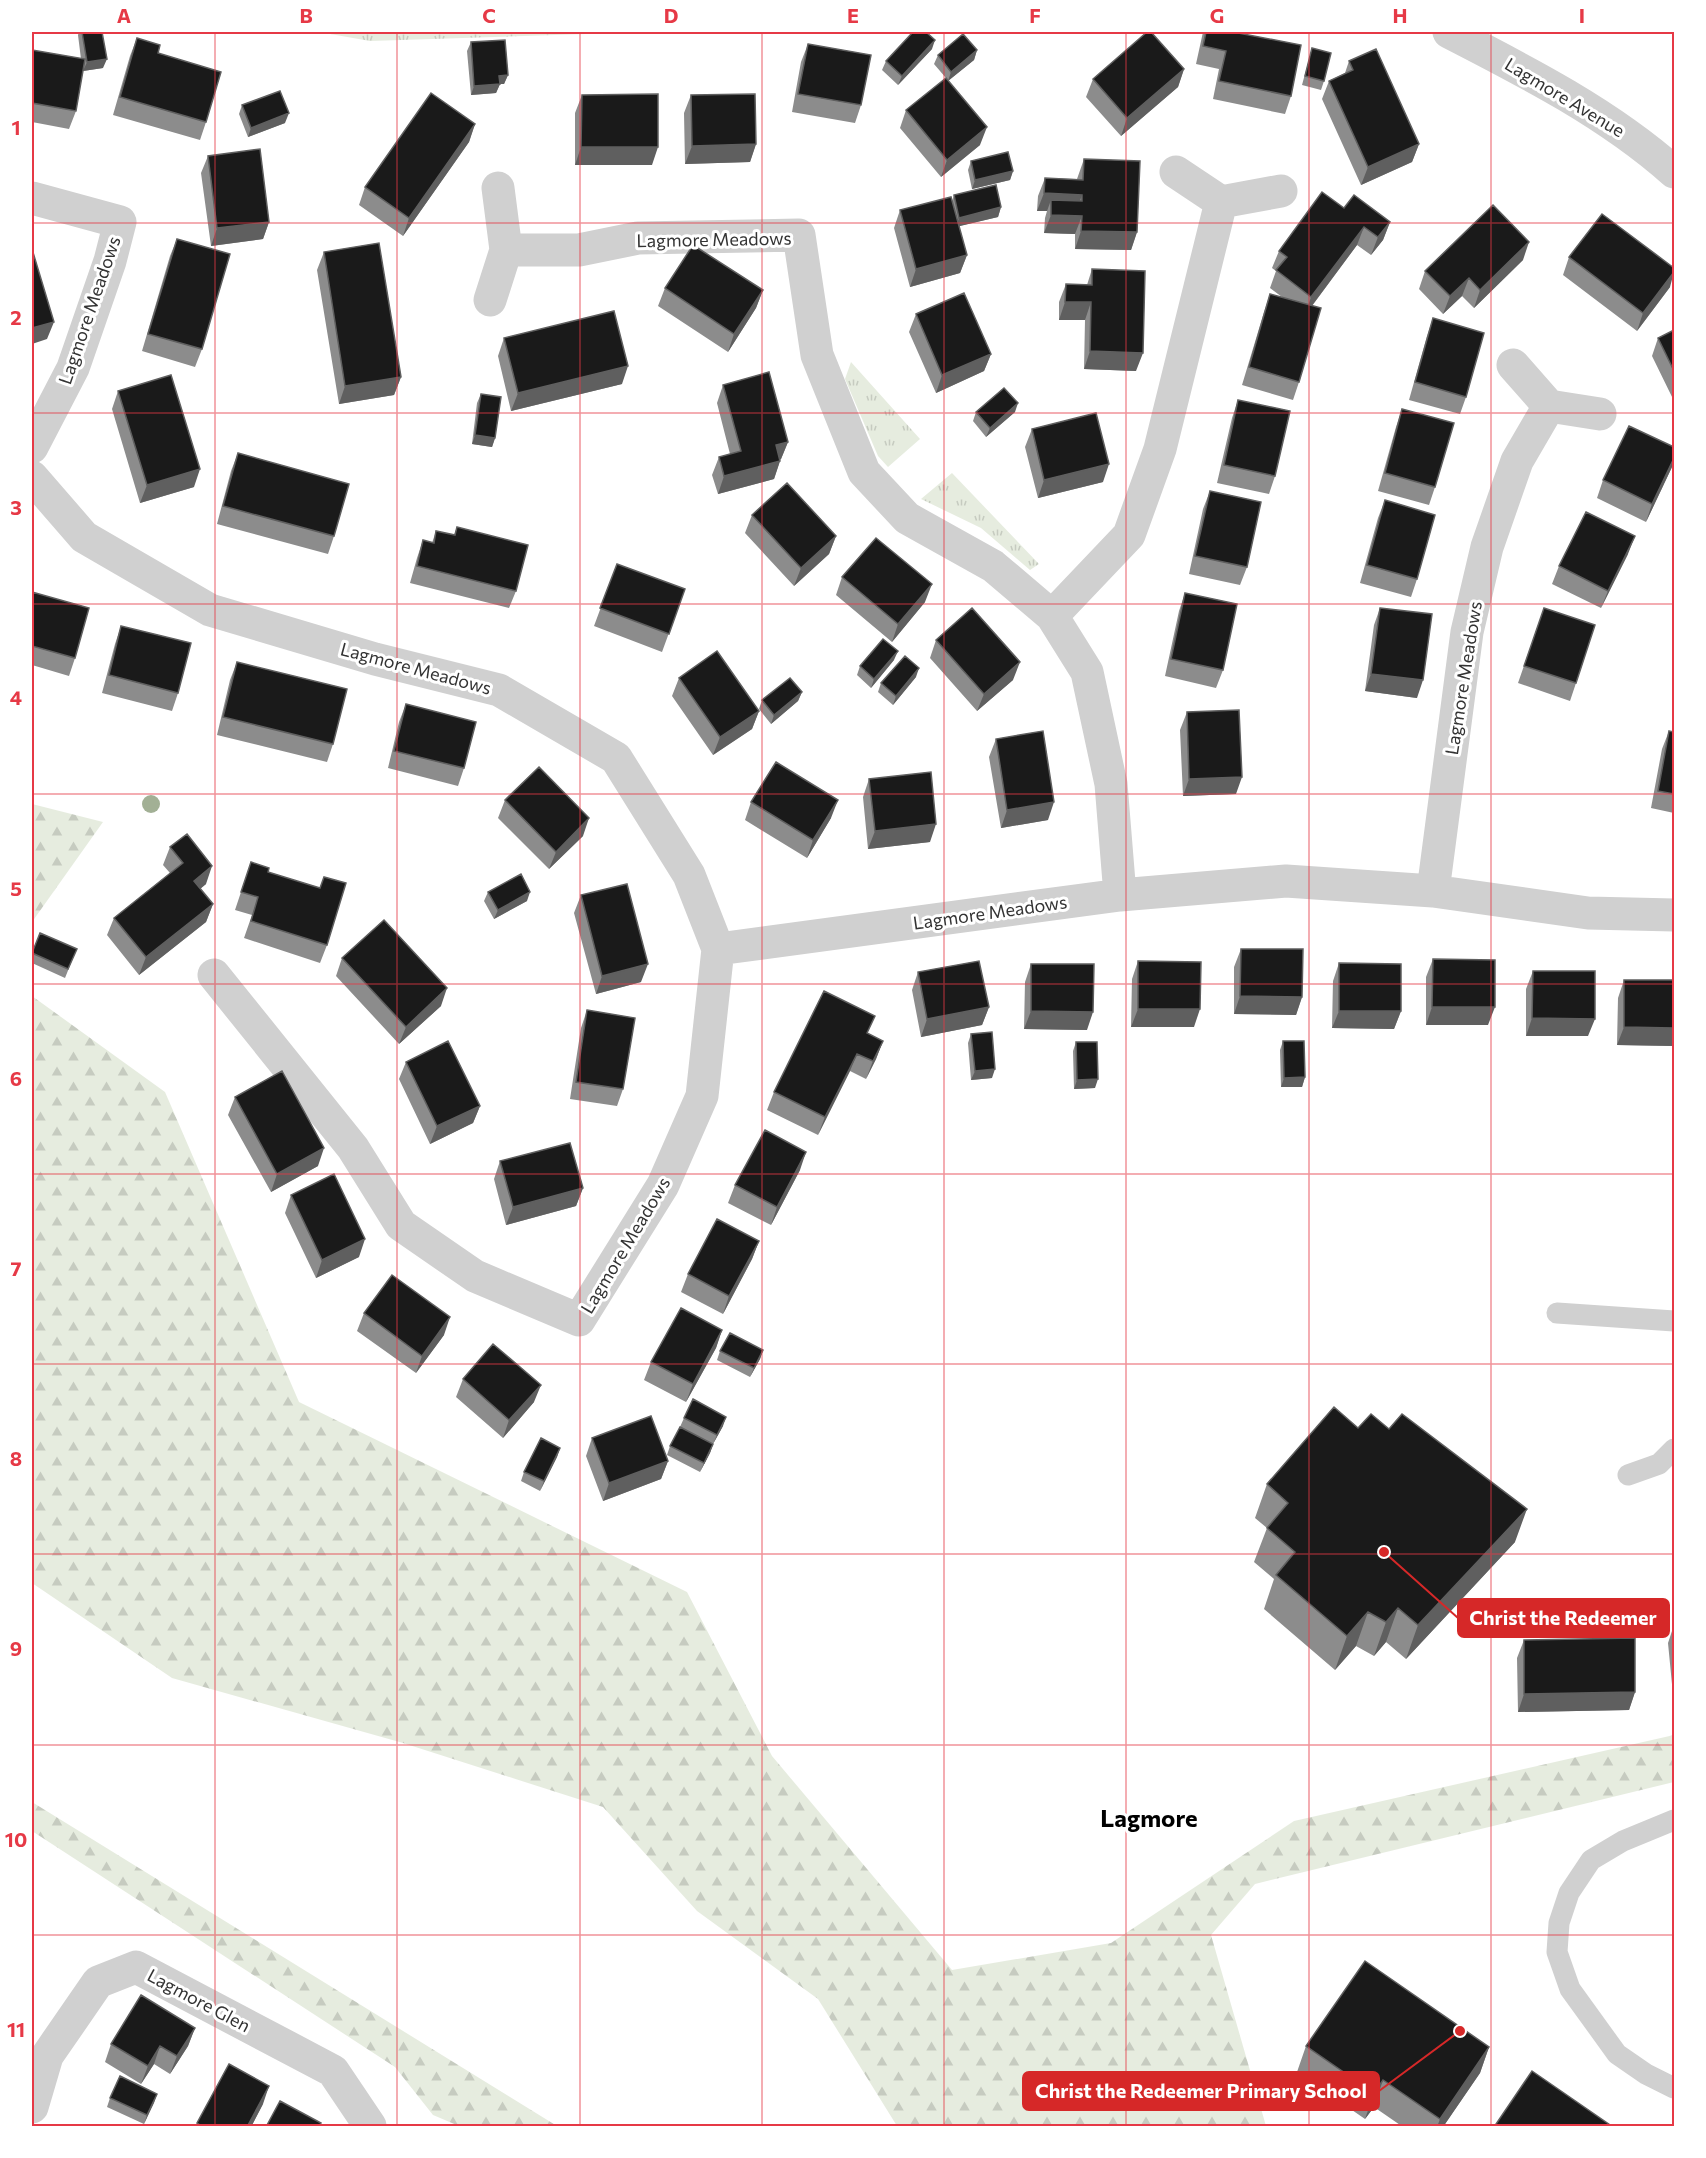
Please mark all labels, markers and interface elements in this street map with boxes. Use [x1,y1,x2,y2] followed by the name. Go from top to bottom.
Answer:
[117,3,131,27] text: A
[299,3,313,27] text: B
[482,3,496,27] text: C
[664,3,678,27] text: D
[847,3,859,27] text: E
[1029,3,1041,27] text: F
[1210,3,1224,27] text: G
[1393,3,1408,27] text: H
[1579,3,1585,27] text: I
[1501,53,1629,141] street label: Lagmore Avenue
[11,115,21,139] text: 1
[636,227,792,251] street label: Lagmore Meadows
[53,233,125,387] street label: Lagmore Meadows
[10,305,22,329] text: 2
[10,495,22,519] text: 3
[1440,600,1486,756] street label: Lagmore Meadows
[338,637,494,699] street label: Lagmore Meadows
[10,685,22,709] text: 4
[10,876,22,900] text: 5
[912,890,1068,934] street label: Lagmore Meadows
[10,1066,22,1090] text: 6
[576,1173,674,1317] street label: Lagmore Meadows
[11,1256,22,1280] text: 7
[10,1446,22,1470] text: 8
[1458,1599,1669,1637] callout: Christ the Redeemer
[1469,1605,1657,1629] text: Christ the Redeemer
[10,1636,22,1660] text: 9
[1100,1803,1198,1832] district label: Lagmore
[5,1827,27,1851] text: 10
[144,1964,254,2036] street label: Lagmore Glen
[7,2017,25,2041] text: 11
[1023,2072,1379,2110] callout: Christ the Redeemer Primary School
[1035,2078,1367,2102] text: Christ the Redeemer Primary School

